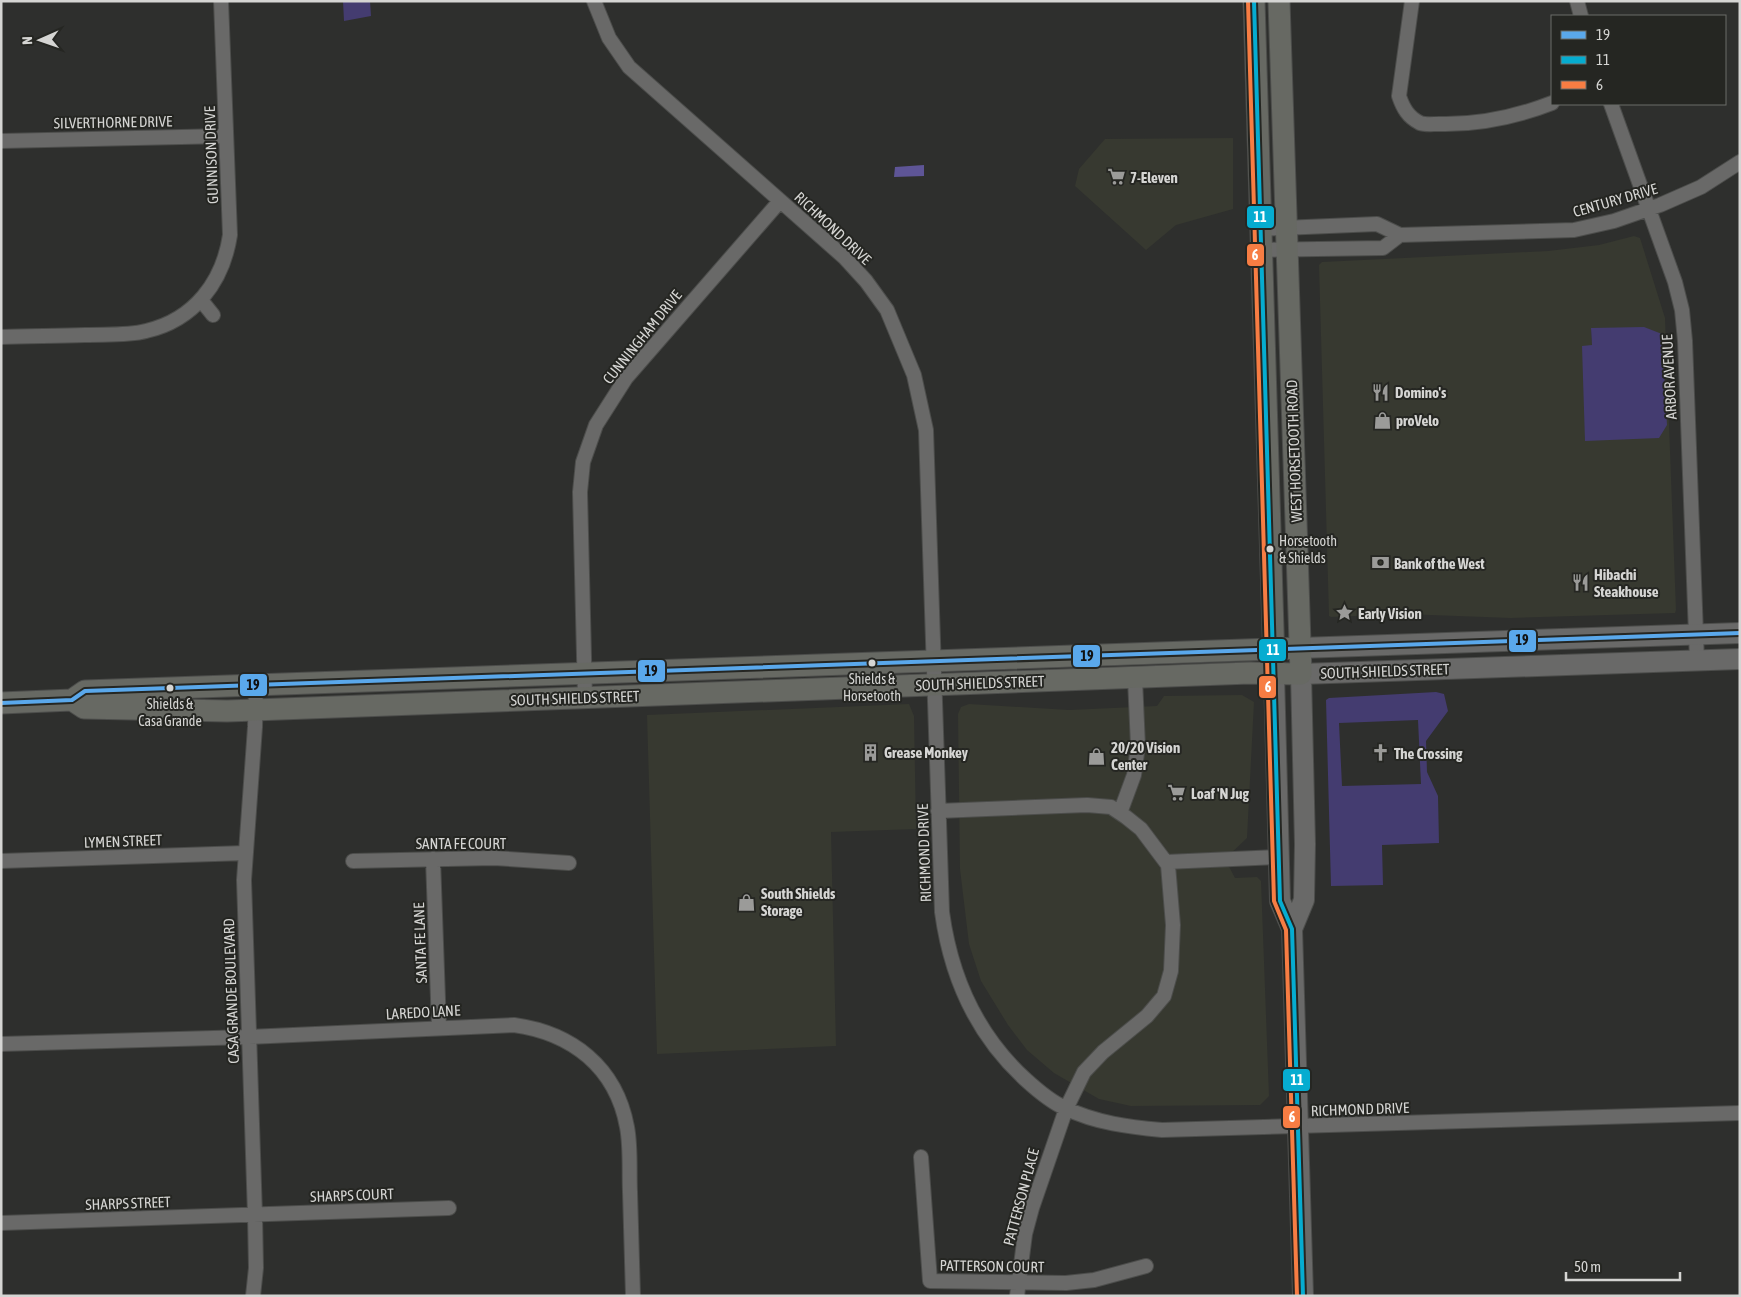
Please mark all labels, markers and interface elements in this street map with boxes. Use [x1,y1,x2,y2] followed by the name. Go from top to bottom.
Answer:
[15,15,65,65] north arrow
[1551,15,1726,105] legend
[1596,26,1610,43] text: 19
[19,36,35,45] text: N
[1596,51,1610,68] text: 11
[1596,76,1603,93] text: 6
[201,105,221,204] street label: GUNNISON DRIVE
[54,112,173,132] street label: SILVERTHORNE DRIVE
[1106,167,1126,187] supermarket icon: 7-Eleven
[1130,169,1178,186] place label: 7-Eleven
[1571,180,1660,220] street label: CENTURY DRIVE
[791,188,875,268] street label: RICHMOND DRIVE
[1246,205,1275,229] line badge: 11
[1253,209,1267,225] text: 11
[1246,243,1265,267] line badge: 6
[1252,247,1259,263] text: 6
[599,286,685,387] street label: CUNNINGHAM DRIVE
[1658,333,1680,420] street label: ARBOR AVENUE
[1283,379,1305,523] street label: WEST HORSETOOTH ROAD
[1371,382,1391,402] restaurant icon: Domino's
[1395,384,1447,401] place label: Domino's
[1372,410,1392,430] shop icon: proVelo
[1396,412,1439,429] place label: proVelo
[1279,533,1337,566] place label: Horsetooth & Shields
[1265,544,1275,554] marker: Horsetooth & Shields
[1370,553,1390,573] bank icon: Bank of the West
[1394,555,1485,572] place label: Bank of the West
[1594,566,1659,600] place label: Hibachi Steakhouse
[1570,573,1590,593] restaurant icon: Hibachi Steakhouse
[1334,603,1354,623] place icon: Early Vision
[1358,605,1422,622] place label: Early Vision
[1508,629,1537,653] line badge: 19
[1515,632,1529,648] text: 19
[1258,638,1287,662] line badge: 11
[1266,642,1280,658] text: 11
[1072,644,1101,668] line badge: 19
[1080,648,1094,664] text: 19
[867,658,877,668] marker: Shields & Horsetooth
[637,659,666,683] line badge: 19
[1320,660,1450,682] street label: SOUTH SHIELDS STREET
[644,663,658,679] text: 19
[843,671,901,704] place label: Shields & Horsetooth
[915,672,1045,694] street label: SOUTH SHIELDS STREET
[239,673,268,697] line badge: 19
[1258,675,1277,699] line badge: 6
[246,677,260,693] text: 19
[1265,679,1272,695] text: 6
[165,683,175,693] marker: Shields & Casa Grande
[510,687,640,709] street label: SOUTH SHIELDS STREET
[138,696,202,729] place label: Shields & Casa Grande
[1111,739,1180,773] place label: 20/20 Vision Center
[860,742,880,762] building icon: Grease Monkey
[1370,743,1390,763] church icon: The Crossing
[884,744,969,761] place label: Grease Monkey
[1394,745,1463,762] place label: The Crossing
[1087,746,1107,766] shop icon: 20/20 Vision Center
[1167,783,1187,803] supermarket icon: Loaf 'N Jug
[1191,785,1249,802] place label: Loaf 'N Jug
[914,803,934,902] street label: RICHMOND DRIVE
[83,831,163,851] street label: LYMEN STREET
[416,835,507,852] street label: SANTA FE COURT
[761,885,836,919] place label: South Shields Storage
[737,892,757,912] shop icon: South Shields Storage
[410,902,430,984] street label: SANTA FE LANE
[220,918,242,1064] street label: CASA GRANDE BOULEVARD
[385,1002,461,1022] street label: LAREDO LANE
[1282,1068,1311,1092] line badge: 11
[1290,1072,1304,1088] text: 11
[1311,1099,1410,1119] street label: RICHMOND DRIVE
[1282,1105,1301,1129] line badge: 6
[1289,1109,1296,1125] text: 6
[1000,1146,1042,1248] street label: PATTERSON PLACE
[310,1185,395,1205] street label: SHARPS COURT
[85,1193,171,1213] street label: SHARPS STREET
[1566,1250,1680,1282] scale bar
[940,1257,1045,1275] street label: PATTERSON COURT
[1574,1258,1601,1275] text: 50 m

